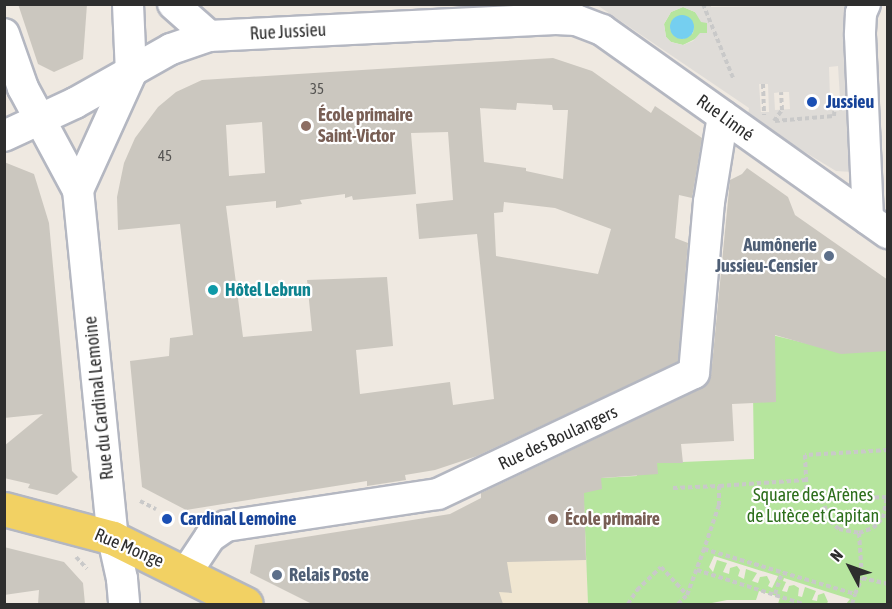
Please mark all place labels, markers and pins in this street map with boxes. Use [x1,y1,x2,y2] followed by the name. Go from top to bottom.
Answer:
[826,91,874,113] place label: Jussieu
[803,93,821,111] marker: Jussieu
[318,105,413,148] place label: École primaire Saint-Victor
[299,119,313,133] marker: École primaire Saint-Victor
[715,235,817,278] place label: Aumônerie Jussieu-Censier
[822,249,836,263] marker: Aumônerie Jussieu-Censier
[225,279,311,301] place label: Hôtel Lebrun
[206,283,220,297] marker: Hôtel Lebrun
[180,508,296,530] place label: Cardinal Lemoine
[565,508,660,530] place label: École primaire
[158,510,176,528] marker: Cardinal Lemoine
[546,512,560,526] marker: École primaire
[289,564,369,586] place label: Relais Poste
[270,568,284,582] marker: Relais Poste

